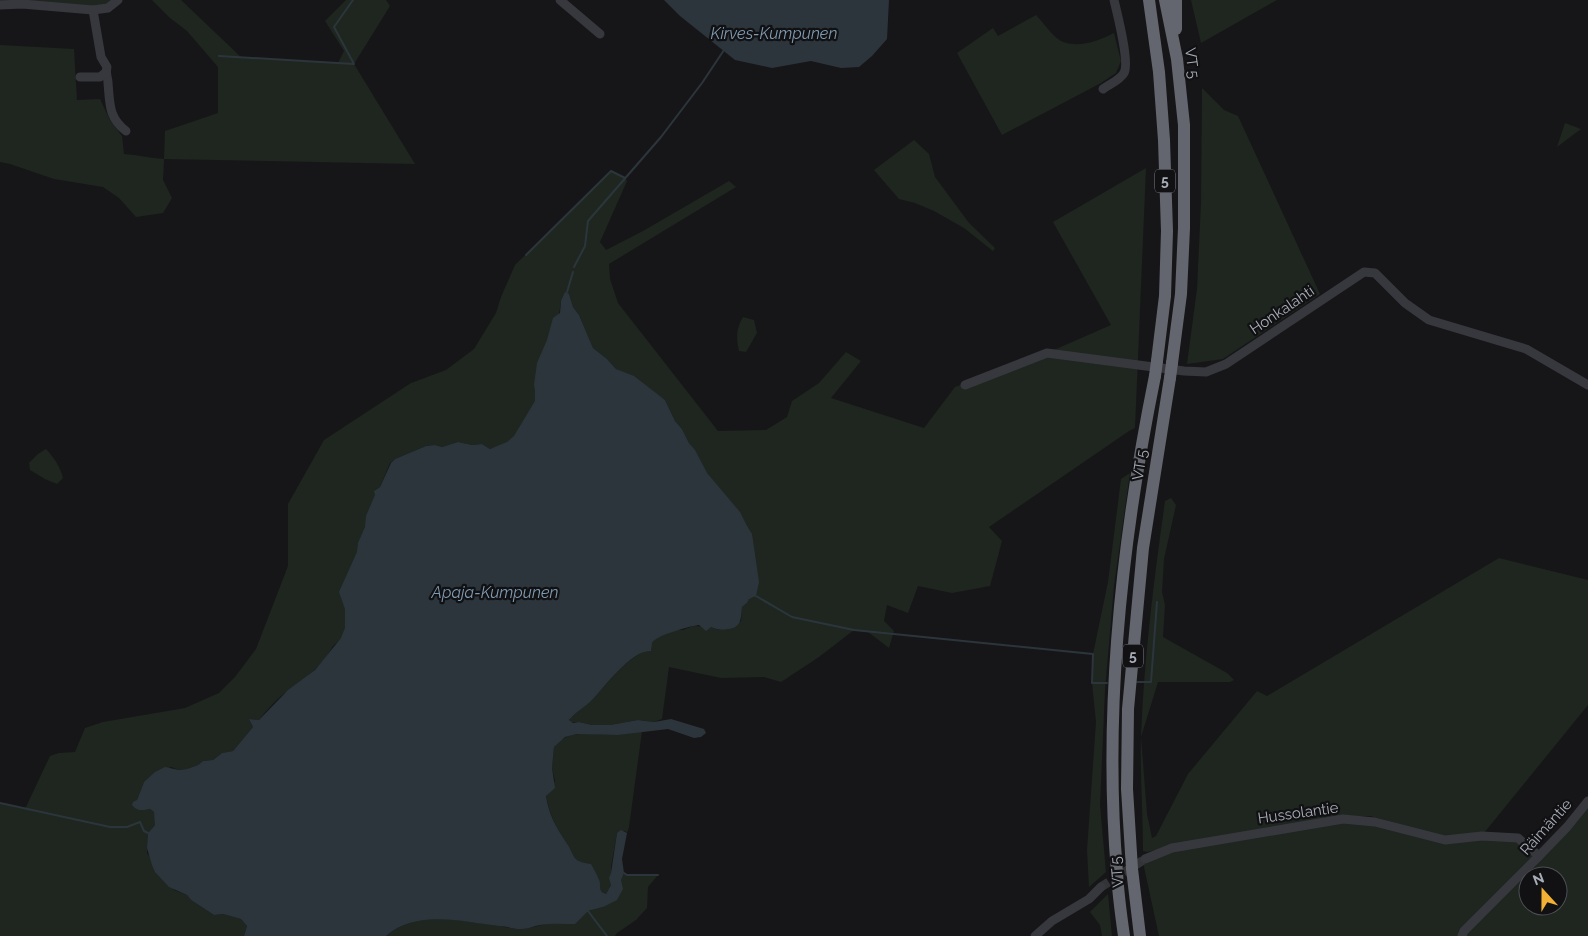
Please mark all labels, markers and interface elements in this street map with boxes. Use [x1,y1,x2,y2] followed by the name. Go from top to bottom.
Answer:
[711,24,837,43] water label: Kirves-Kumpunen
[1181,46,1203,80] street label: VT 5
[1155,170,1175,192] road number: 5
[1246,282,1318,338] street label: Honkalahti
[1129,448,1151,482] street label: VT 5
[431,583,558,602] water label: Apaja-Kumpunen
[1123,644,1143,668] road number: 5
[1516,795,1576,859] street label: Räimäntie
[1256,798,1340,828] street label: Hussolantie
[1107,856,1127,888] street label: VT 5
[1518,866,1568,916] north arrow
[1530,869,1546,888] text: N

